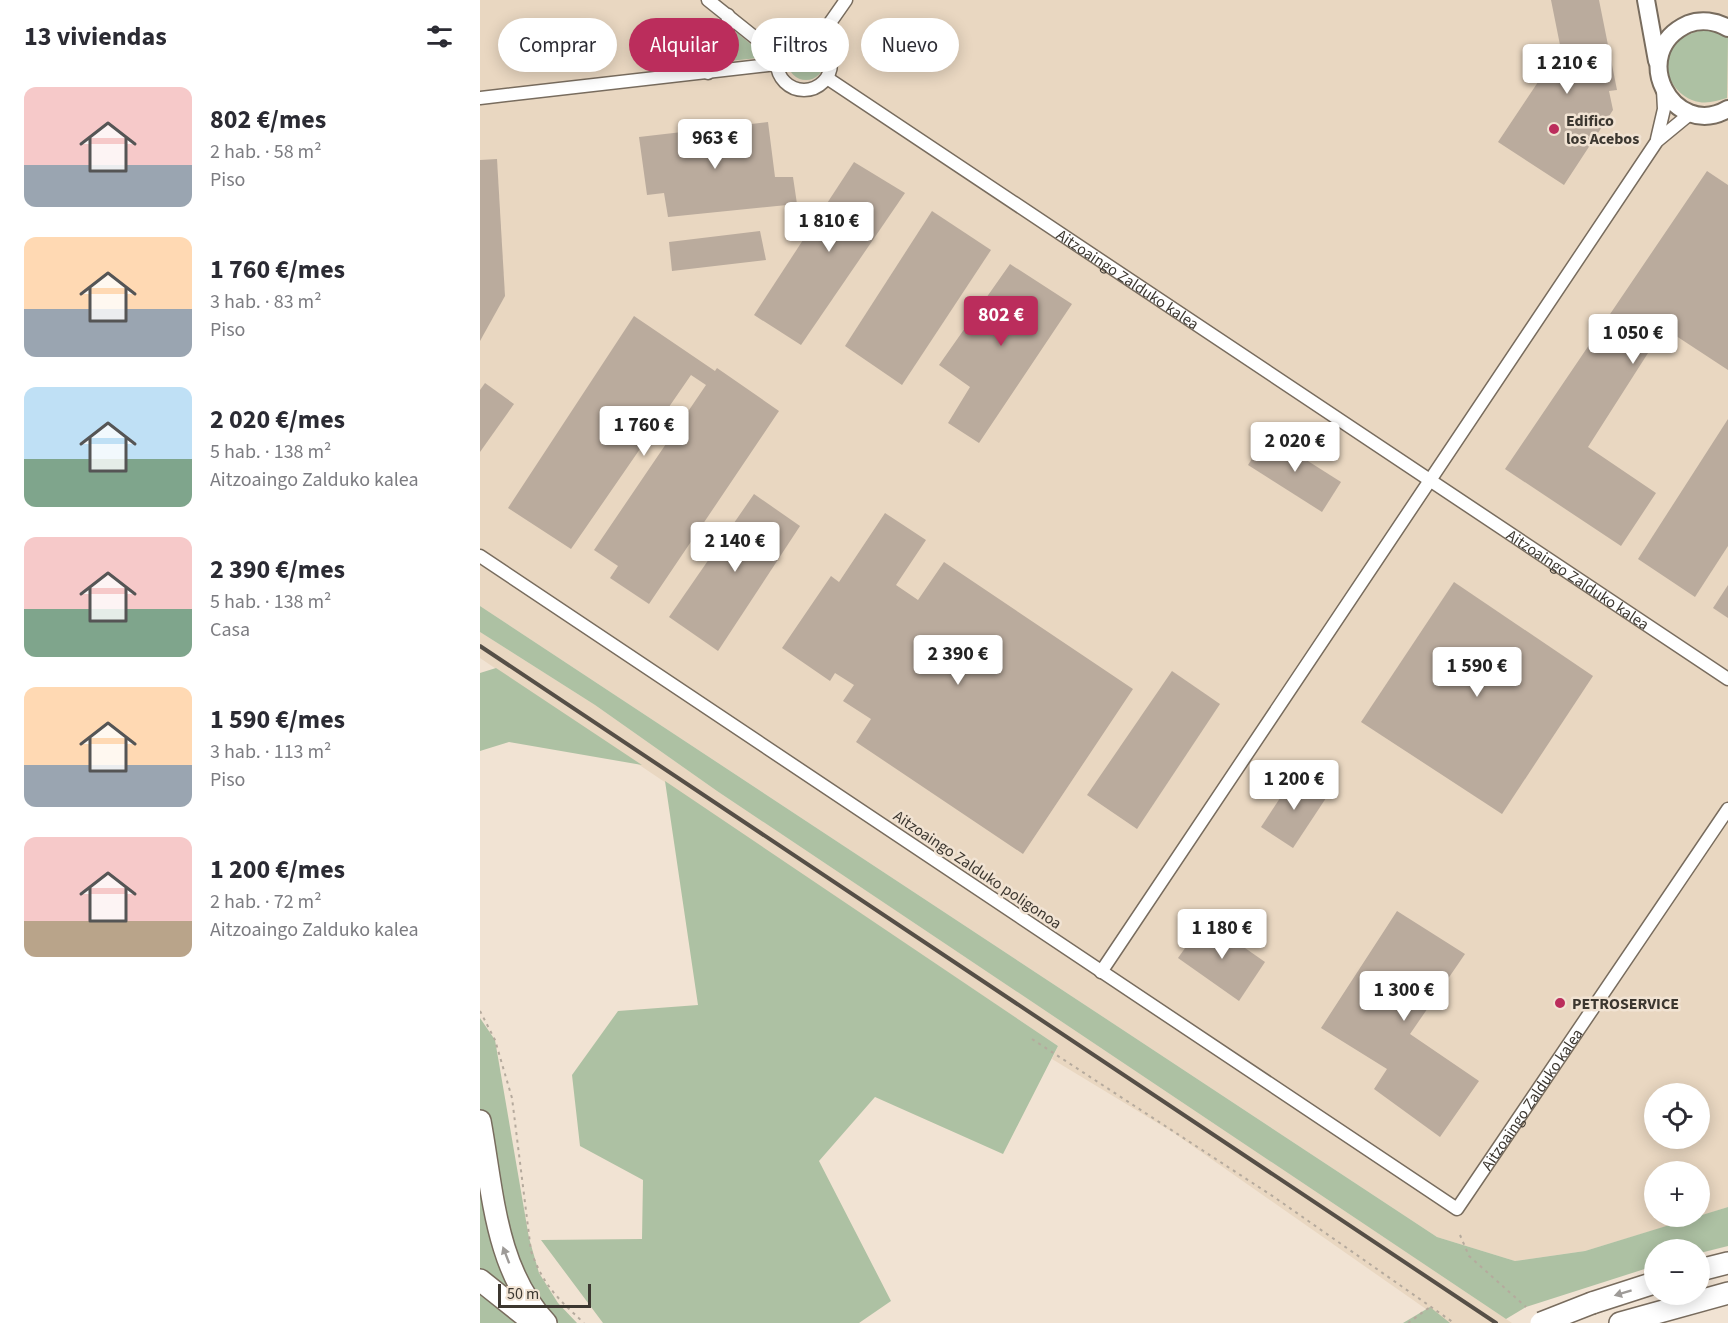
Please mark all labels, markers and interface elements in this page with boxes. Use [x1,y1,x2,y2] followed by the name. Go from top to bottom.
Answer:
[24,18,167,55] text: 13 viviendas
[498,18,617,72] chip: Comprar
[629,18,739,72] chip: Alquilar
[751,18,849,72] chip: Filtros
[861,18,959,72] chip: Nuevo
[423,20,456,53] icon: filters
[1512,44,1622,95] pin: 1 210 €
[1537,49,1597,77] text: 1 210 €
[210,101,326,138] text: 802 €/mes
[1566,110,1639,150] place label: Edifico los Acebos
[72,111,144,183] icon: home
[673,119,757,170] pin: 963 €
[1547,122,1561,136] marker: Edifico los Acebos
[692,124,738,152] text: 963 €
[210,138,322,166] text: 2 hab. · 58 m²
[210,166,245,194] text: Piso
[774,202,884,253] pin: 1 810 €
[799,207,859,235] text: 1 810 €
[1052,224,1203,335] street label: Aitzoaingo Zalduko kalea
[210,251,345,288] text: 1 760 €/mes
[72,261,144,333] icon: home
[210,288,322,316] text: 3 hab. · 83 m²
[959,296,1043,347] pin: 802 €
[978,301,1024,329] text: 802 €
[1578,314,1688,365] pin: 1 050 €
[210,316,245,344] text: Piso
[1603,319,1663,347] text: 1 050 €
[210,401,345,438] text: 2 020 €/mes
[589,406,699,457] pin: 1 760 €
[72,411,144,483] icon: home
[614,411,674,439] text: 1 760 €
[1240,422,1350,473] pin: 2 020 €
[1265,427,1325,455] text: 2 020 €
[210,438,331,466] text: 5 hab. · 138 m²
[210,466,419,494] text: Aitzoaingo Zalduko kalea
[680,522,790,573] pin: 2 140 €
[1502,524,1653,635] street label: Aitzoaingo Zalduko kalea
[705,527,765,555] text: 2 140 €
[210,551,345,588] text: 2 390 €/mes
[72,561,144,633] icon: home
[210,588,331,616] text: 5 hab. · 138 m²
[210,616,250,644] text: Casa
[903,635,1013,686] pin: 2 390 €
[928,640,988,668] text: 2 390 €
[1422,647,1532,698] pin: 1 590 €
[1447,652,1507,680] text: 1 590 €
[210,701,345,738] text: 1 590 €/mes
[72,711,144,783] icon: home
[210,738,331,766] text: 3 hab. · 113 m²
[1239,760,1349,811] pin: 1 200 €
[1264,765,1324,793] text: 1 200 €
[210,766,245,794] text: Piso
[889,805,1066,934] street label: Aitzoaingo Zalduko poligonoa
[210,851,345,888] text: 1 200 €/mes
[72,861,144,933] icon: home
[210,888,322,916] text: 2 hab. · 72 m²
[1167,909,1277,960] pin: 1 180 €
[1192,914,1252,942] text: 1 180 €
[210,916,419,944] text: Aitzoaingo Zalduko kalea
[1349,971,1459,1022] pin: 1 300 €
[1374,976,1434,1004] text: 1 300 €
[1572,993,1679,1015] place label: PETROSERVICE
[1553,996,1567,1010] marker: PETROSERVICE
[1476,1024,1588,1175] street label: Aitzoaingo Zalduko kalea
[1644,1083,1710,1305] map controls
[1644,1083,1710,1149] button: locate
[1644,1161,1710,1227] button: +
[1644,1239,1710,1305] button: −
[501,1246,511,1264] one-way arrow
[498,1281,591,1308] scale bar
[507,1283,539,1305] text: 50 m
[1614,1289,1632,1298] one-way arrow

